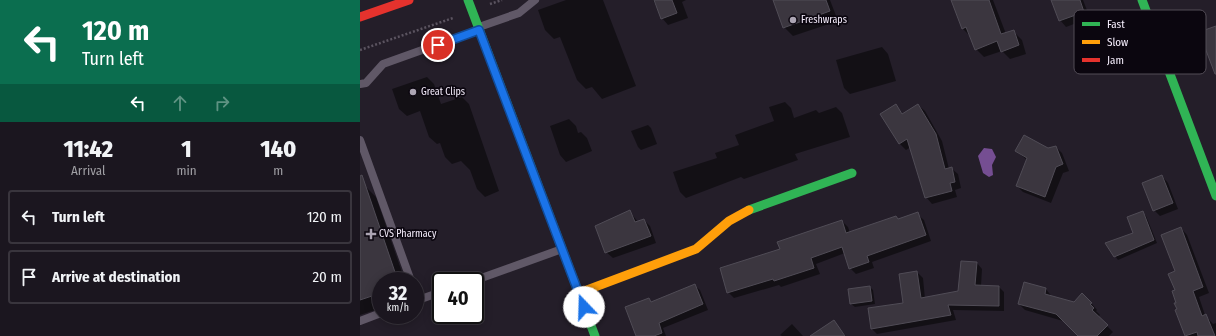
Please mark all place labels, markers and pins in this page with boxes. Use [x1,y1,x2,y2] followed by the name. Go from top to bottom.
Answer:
[801,14,847,26] place label: Freshwraps
[788,15,798,25] marker: Freshwraps
[421,28,455,62] pin
[421,86,465,98] place label: Great Clips
[408,87,418,97] marker: Great Clips
[379,228,437,240] place label: CVS Pharmacy
[366,229,376,239] marker: CVS Pharmacy

